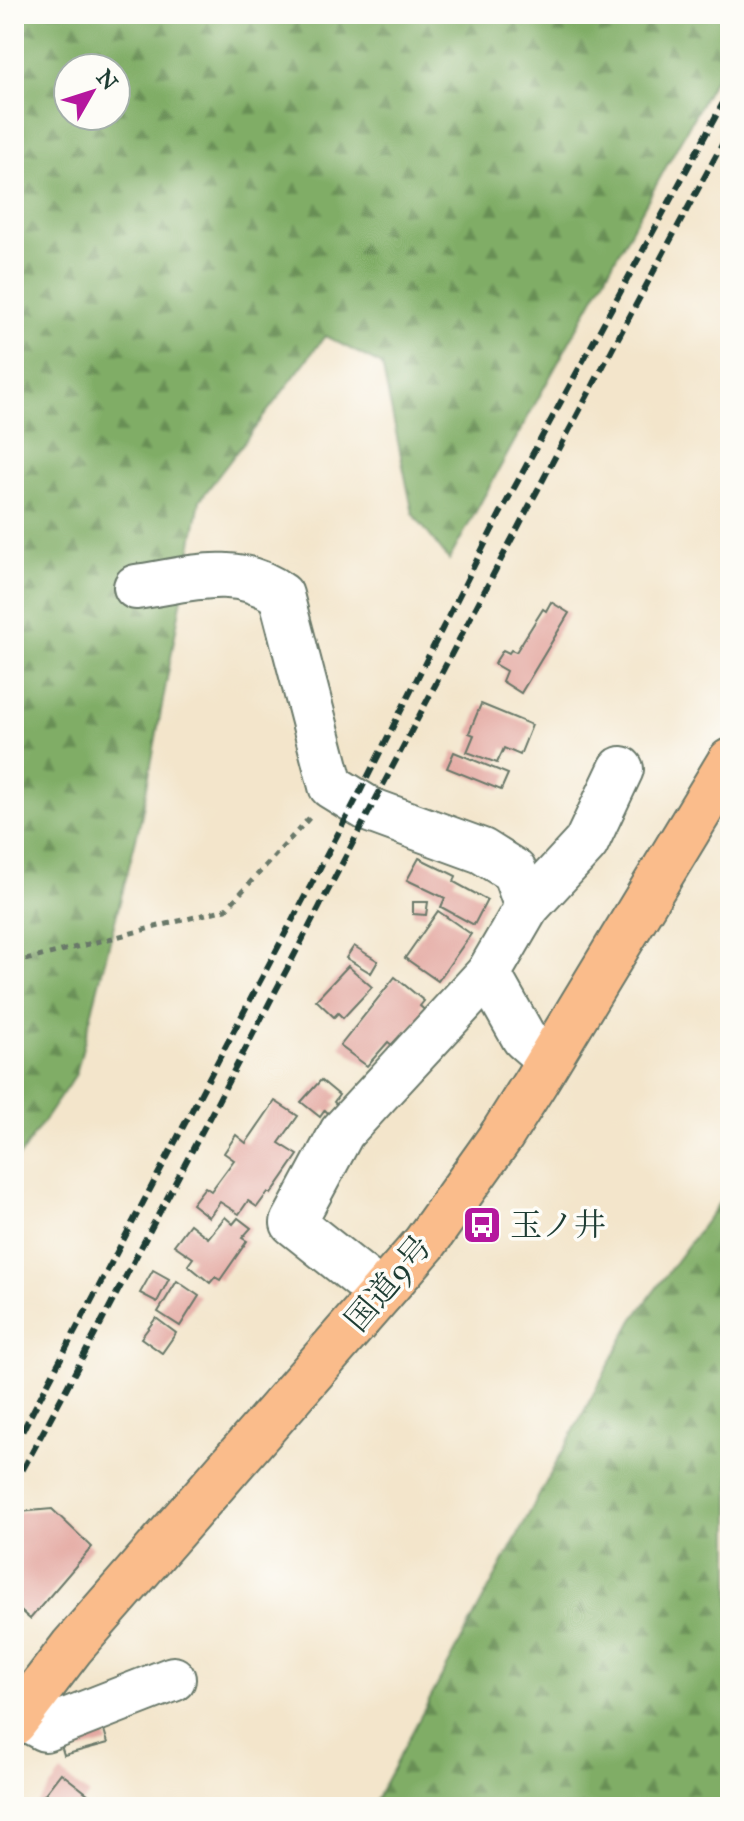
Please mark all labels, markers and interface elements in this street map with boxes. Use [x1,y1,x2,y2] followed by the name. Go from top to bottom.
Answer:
[52,52,132,132] north arrow
[91,64,124,96] text: N
[461,1204,503,1246] bus stop icon: 玉ノ井
[510,1206,606,1245] place label: 玉ノ井
[337,1227,440,1339] street label: 国道9号

